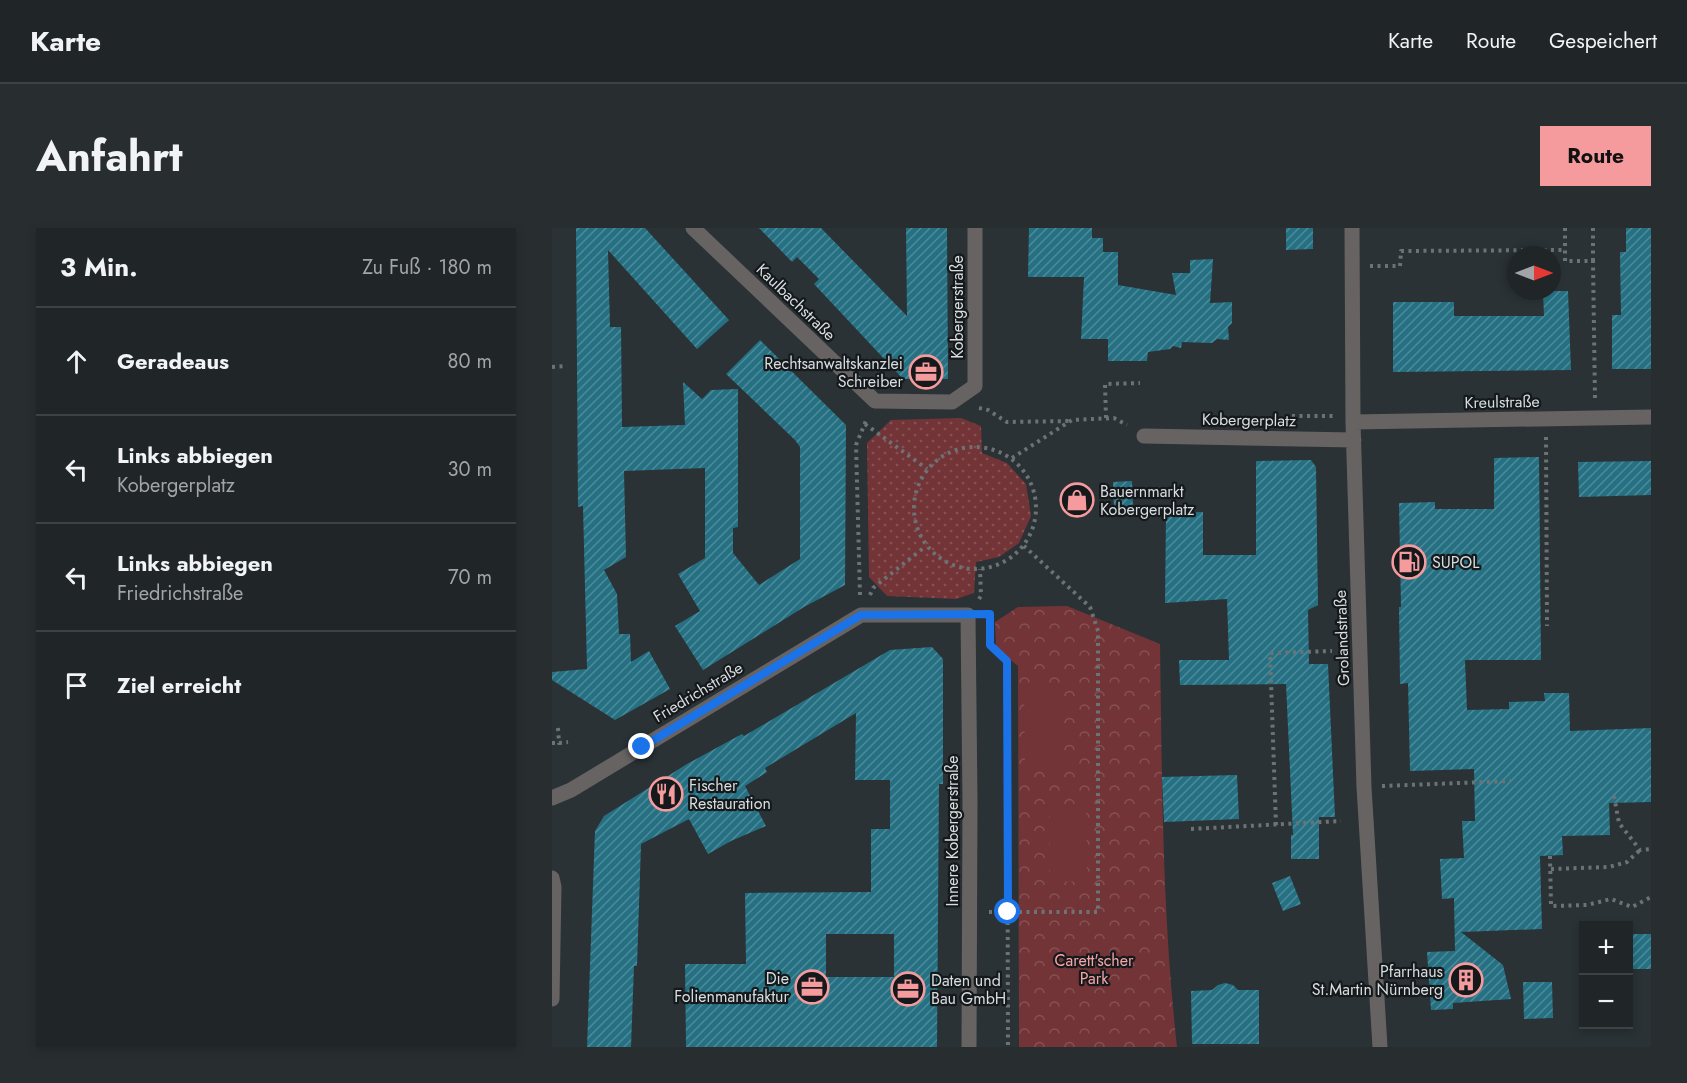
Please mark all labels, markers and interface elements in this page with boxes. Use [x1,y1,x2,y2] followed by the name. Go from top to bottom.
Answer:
[30,21,101,62] text: Karte
[1388,26,1433,56] text: Karte
[1466,26,1516,56] text: Route
[1549,26,1657,56] text: Gespeichert
[36,126,183,187] text: Anfahrt
[1540,126,1651,186] button: Route
[1507,246,1561,300] north arrow
[60,248,138,286] text: 3 Min.
[362,253,492,282] text: Zu Fuß · 180 m
[946,255,969,359] street label: Kobergerstraße
[751,258,841,346] street label: Kaulbachstraße
[60,345,93,378] icon: ahead
[117,345,229,377] text: Geradeaus
[447,347,492,376] text: 80 m
[764,352,904,393] place label: Rechtsanwaltskanzlei Schreiber
[908,354,944,390] office icon: Rechtsanwaltskanzlei Schreiber
[1464,390,1540,414] street label: Kreulstraße
[1202,408,1297,432] street label: Kobergerplatz
[117,439,273,471] text: Links abbiegen
[60,453,93,486] icon: left
[447,455,492,484] text: 30 m
[117,471,235,500] text: Kobergerplatz
[1100,480,1195,521] place label: Bauernmarkt Kobergerplatz
[1059,482,1095,518] shop icon: Bauernmarkt Kobergerplatz
[1391,544,1427,580] fuel station icon: SUPOL
[117,547,273,579] text: Links abbiegen
[1432,551,1480,574] place label: SUPOL
[60,561,93,594] icon: left
[448,563,492,592] text: 70 m
[117,579,243,608] text: Friedrichstraße
[1329,590,1355,686] street label: Grolandstraße
[649,656,747,728] street label: Friedrichstraße
[60,669,93,702] icon: arrive
[117,669,241,701] text: Ziel erreicht
[628,733,654,759] route end
[941,756,964,906] street label: Innere Kobergerstraße
[689,774,771,815] place label: Fischer Restauration
[648,776,684,812] restaurant icon: Fischer Restauration
[994,898,1020,924] route start
[1579,921,1633,1029] map controls
[1579,921,1633,975] button: +
[1054,949,1134,990] park label: Carett'scher Park
[1312,960,1443,1001] place label: Pfarrhaus St.Martin Nürnberg
[1448,962,1484,998] building icon: Pfarrhaus St.Martin Nürnberg
[674,967,789,1008] place label: Die Folienmanufaktur
[794,969,830,1005] office icon: Die Folienmanufaktur
[931,969,1006,1010] place label: Daten und Bau GmbH
[890,971,926,1007] office icon: Daten und Bau GmbH
[1579,975,1633,1029] button: −

